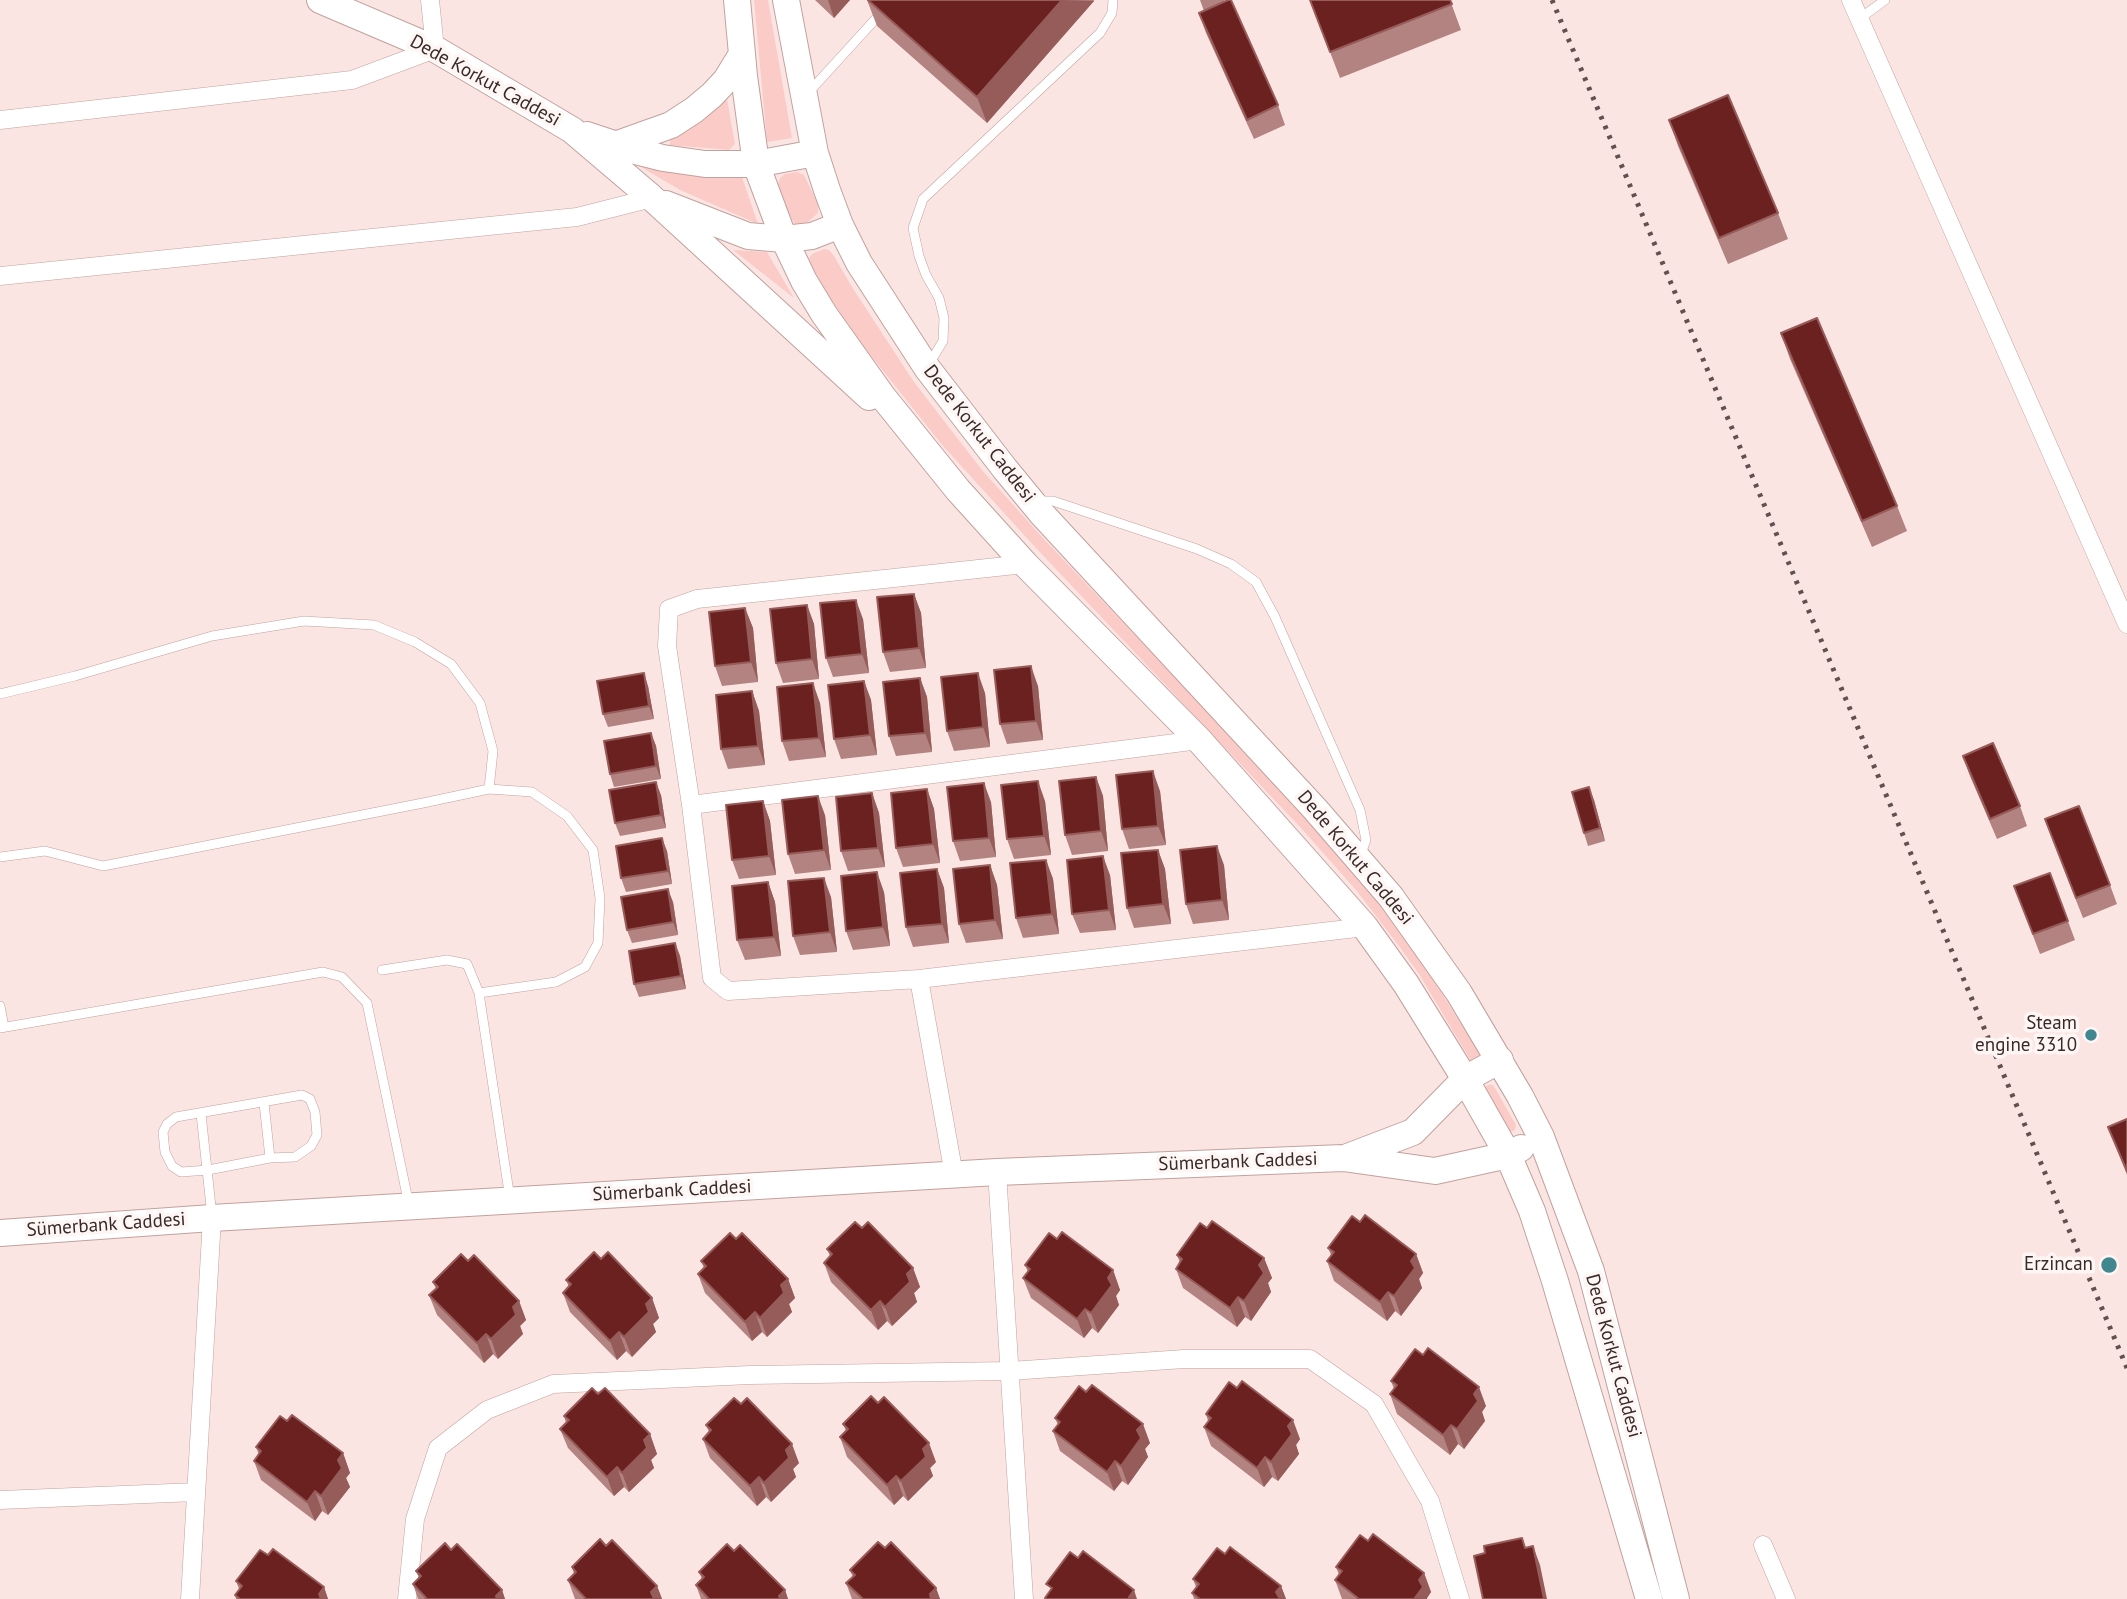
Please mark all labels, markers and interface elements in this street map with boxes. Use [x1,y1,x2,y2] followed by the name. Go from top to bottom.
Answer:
[406,30,564,132] street label: Dede Korkut Caddesi
[918,361,1040,507] street label: Dede Korkut Caddesi
[1292,786,1418,930] street label: Dede Korkut Caddesi
[1975,1013,2077,1057] place label: Steam engine 3310
[2083,1027,2099,1043] marker: Steam engine 3310
[1158,1148,1318,1176] street label: Sümerbank Caddesi
[592,1175,752,1207] street label: Sümerbank Caddesi
[26,1208,186,1242] street label: Sümerbank Caddesi
[2024,1254,2093,1276] place label: Erzincan
[2099,1255,2119,1275] marker: Erzincan
[1580,1272,1646,1440] street label: Dede Korkut Caddesi

